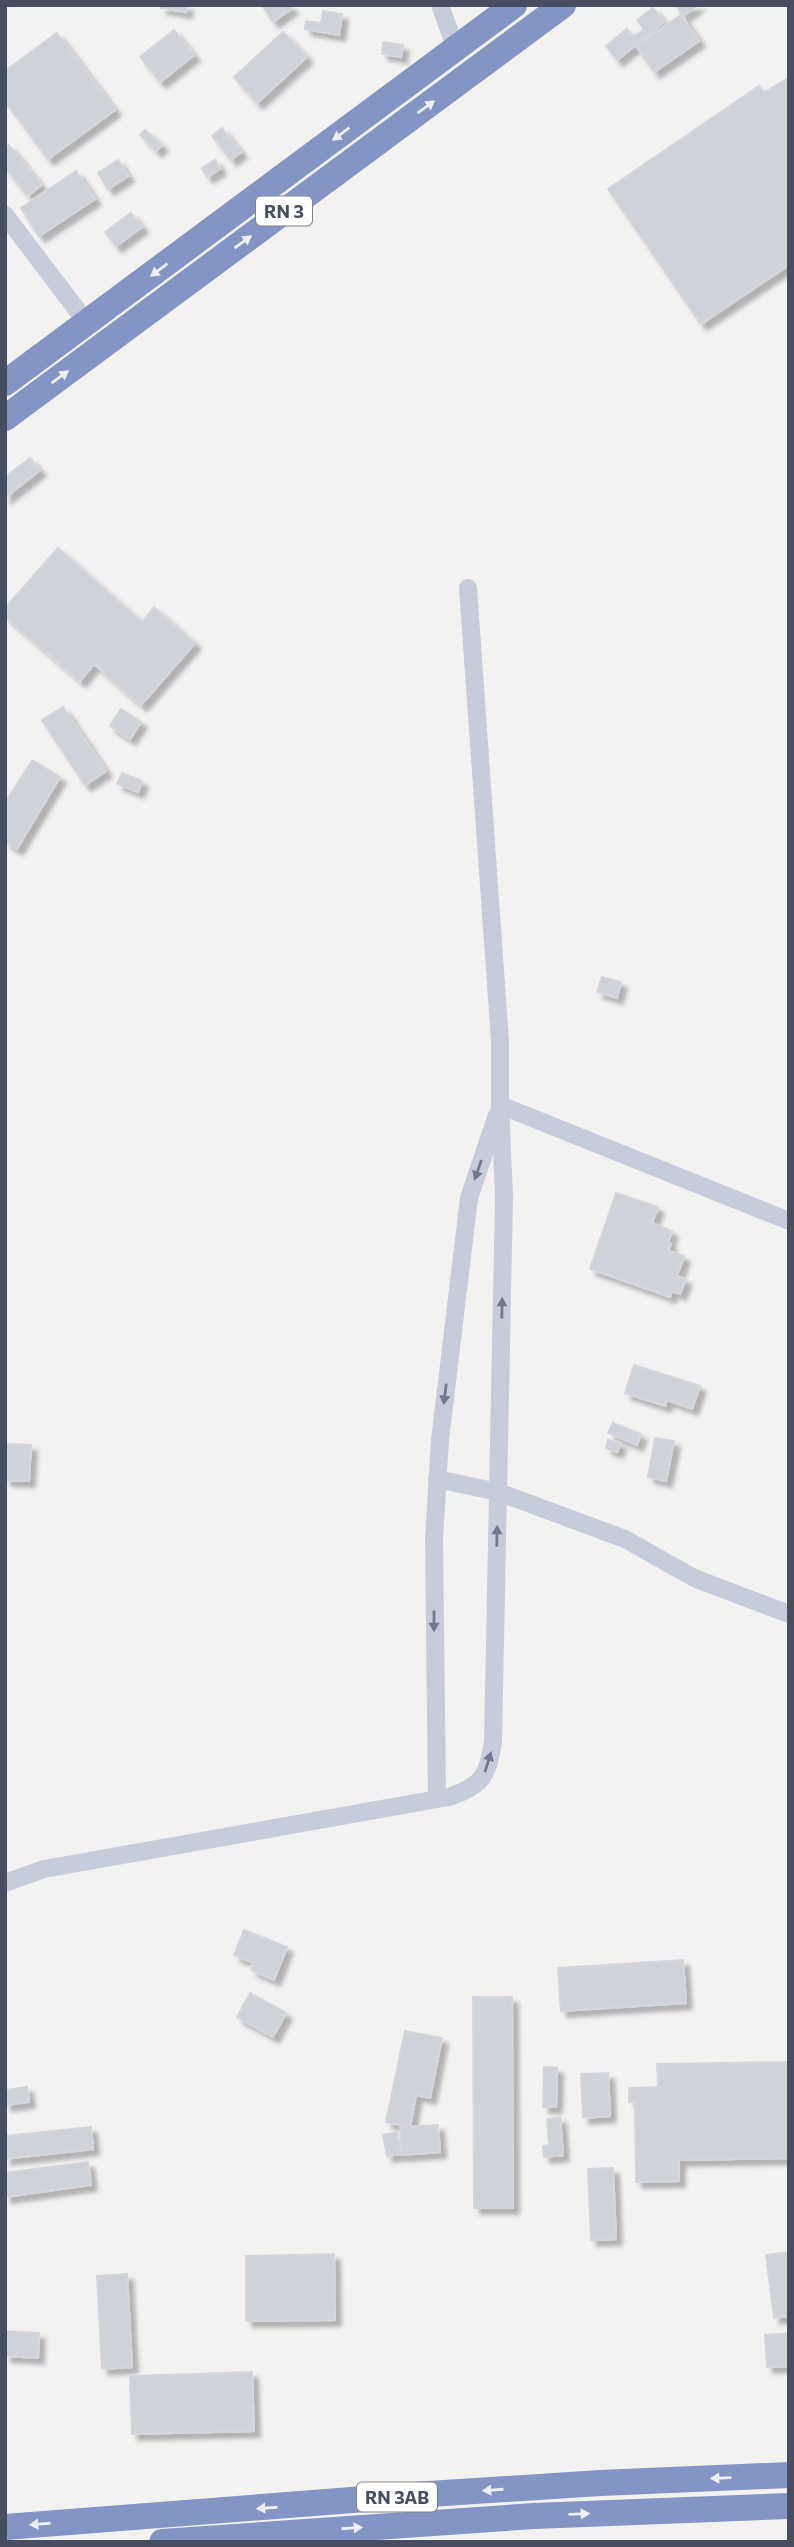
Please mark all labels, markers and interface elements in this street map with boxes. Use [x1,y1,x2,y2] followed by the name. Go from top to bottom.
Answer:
[417,100,435,114] one-way arrow
[333,126,351,141] one-way arrow
[256,196,312,226] road number: RN 3
[234,235,252,249] one-way arrow
[150,262,168,276] one-way arrow
[51,370,69,384] one-way arrow
[472,1160,483,1181] one-way arrow
[496,1297,508,1319] one-way arrow
[439,1384,450,1406] one-way arrow
[491,1524,503,1546] one-way arrow
[428,1611,440,1633] one-way arrow
[483,1752,493,1773] one-way arrow
[709,2473,731,2484] one-way arrow
[357,2482,437,2512] road number: RN 3AB
[482,2485,504,2496] one-way arrow
[255,2503,277,2514] one-way arrow
[569,2508,591,2519] one-way arrow
[28,2519,50,2530] one-way arrow
[342,2523,364,2534] one-way arrow

